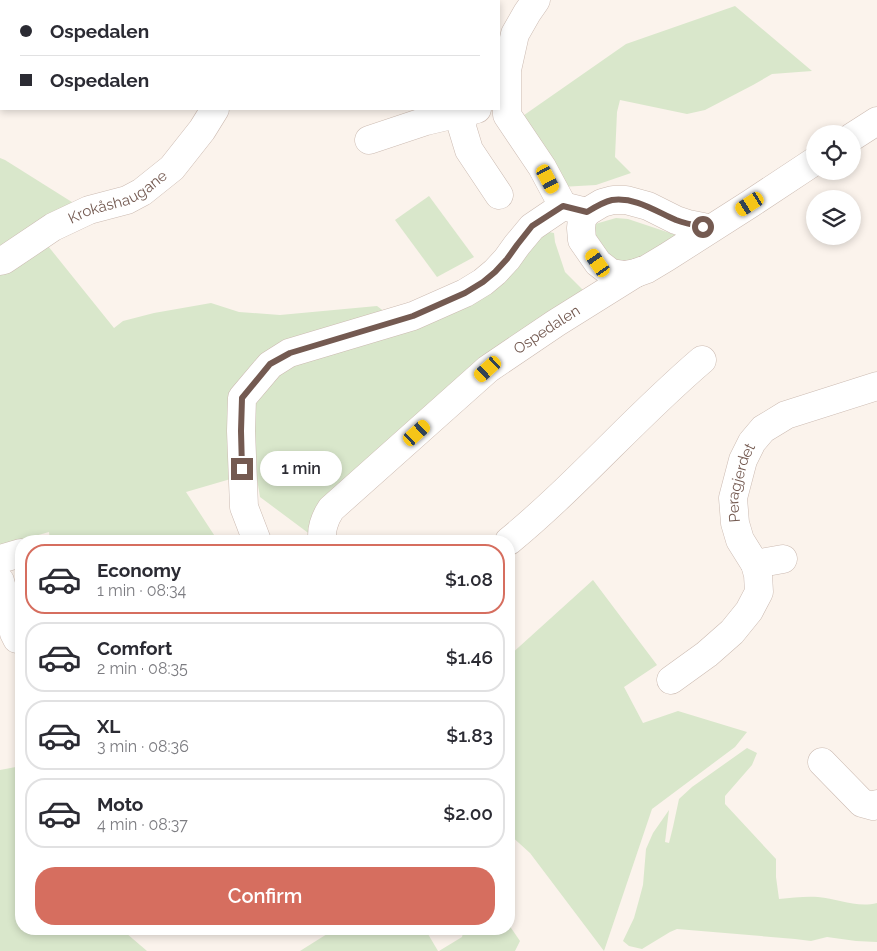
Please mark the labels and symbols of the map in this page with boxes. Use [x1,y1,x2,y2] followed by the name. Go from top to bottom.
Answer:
[534,162,561,196] car
[65,166,171,228] street label: Krokåshaugane
[733,190,766,218] car
[692,216,714,238] route start
[583,246,612,280] car
[510,301,583,358] street label: Ospedalen
[471,353,504,385] car
[400,417,433,449] car
[724,440,759,523] street label: Peragjerdet
[260,452,342,486] callout: 1 min
[231,458,253,480] route end

